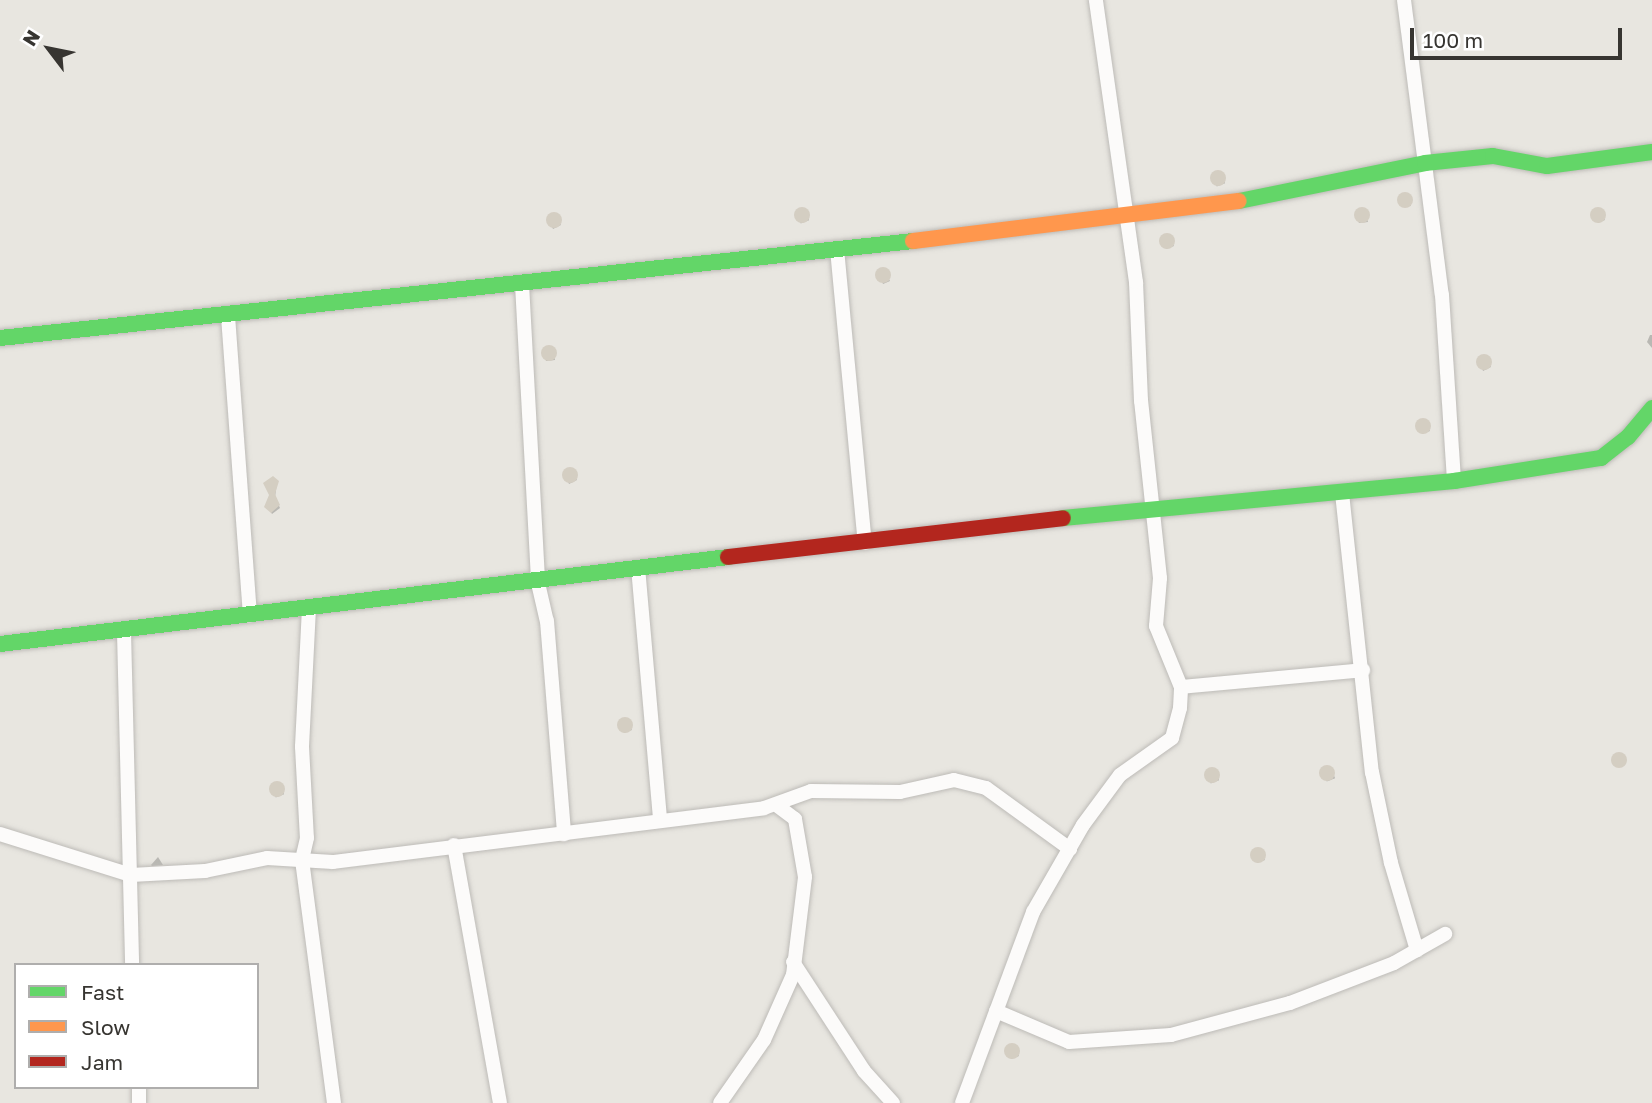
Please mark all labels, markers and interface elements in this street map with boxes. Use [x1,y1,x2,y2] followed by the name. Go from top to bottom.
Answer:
[14,14,84,84] north arrow
[1414,14,1626,58] scale bar
[17,25,44,50] text: N
[1423,27,1483,53] text: 100 m
[14,963,259,1089] legend
[81,979,124,1005] text: Fast
[81,1014,130,1040] text: Slow
[81,1049,123,1075] text: Jam

